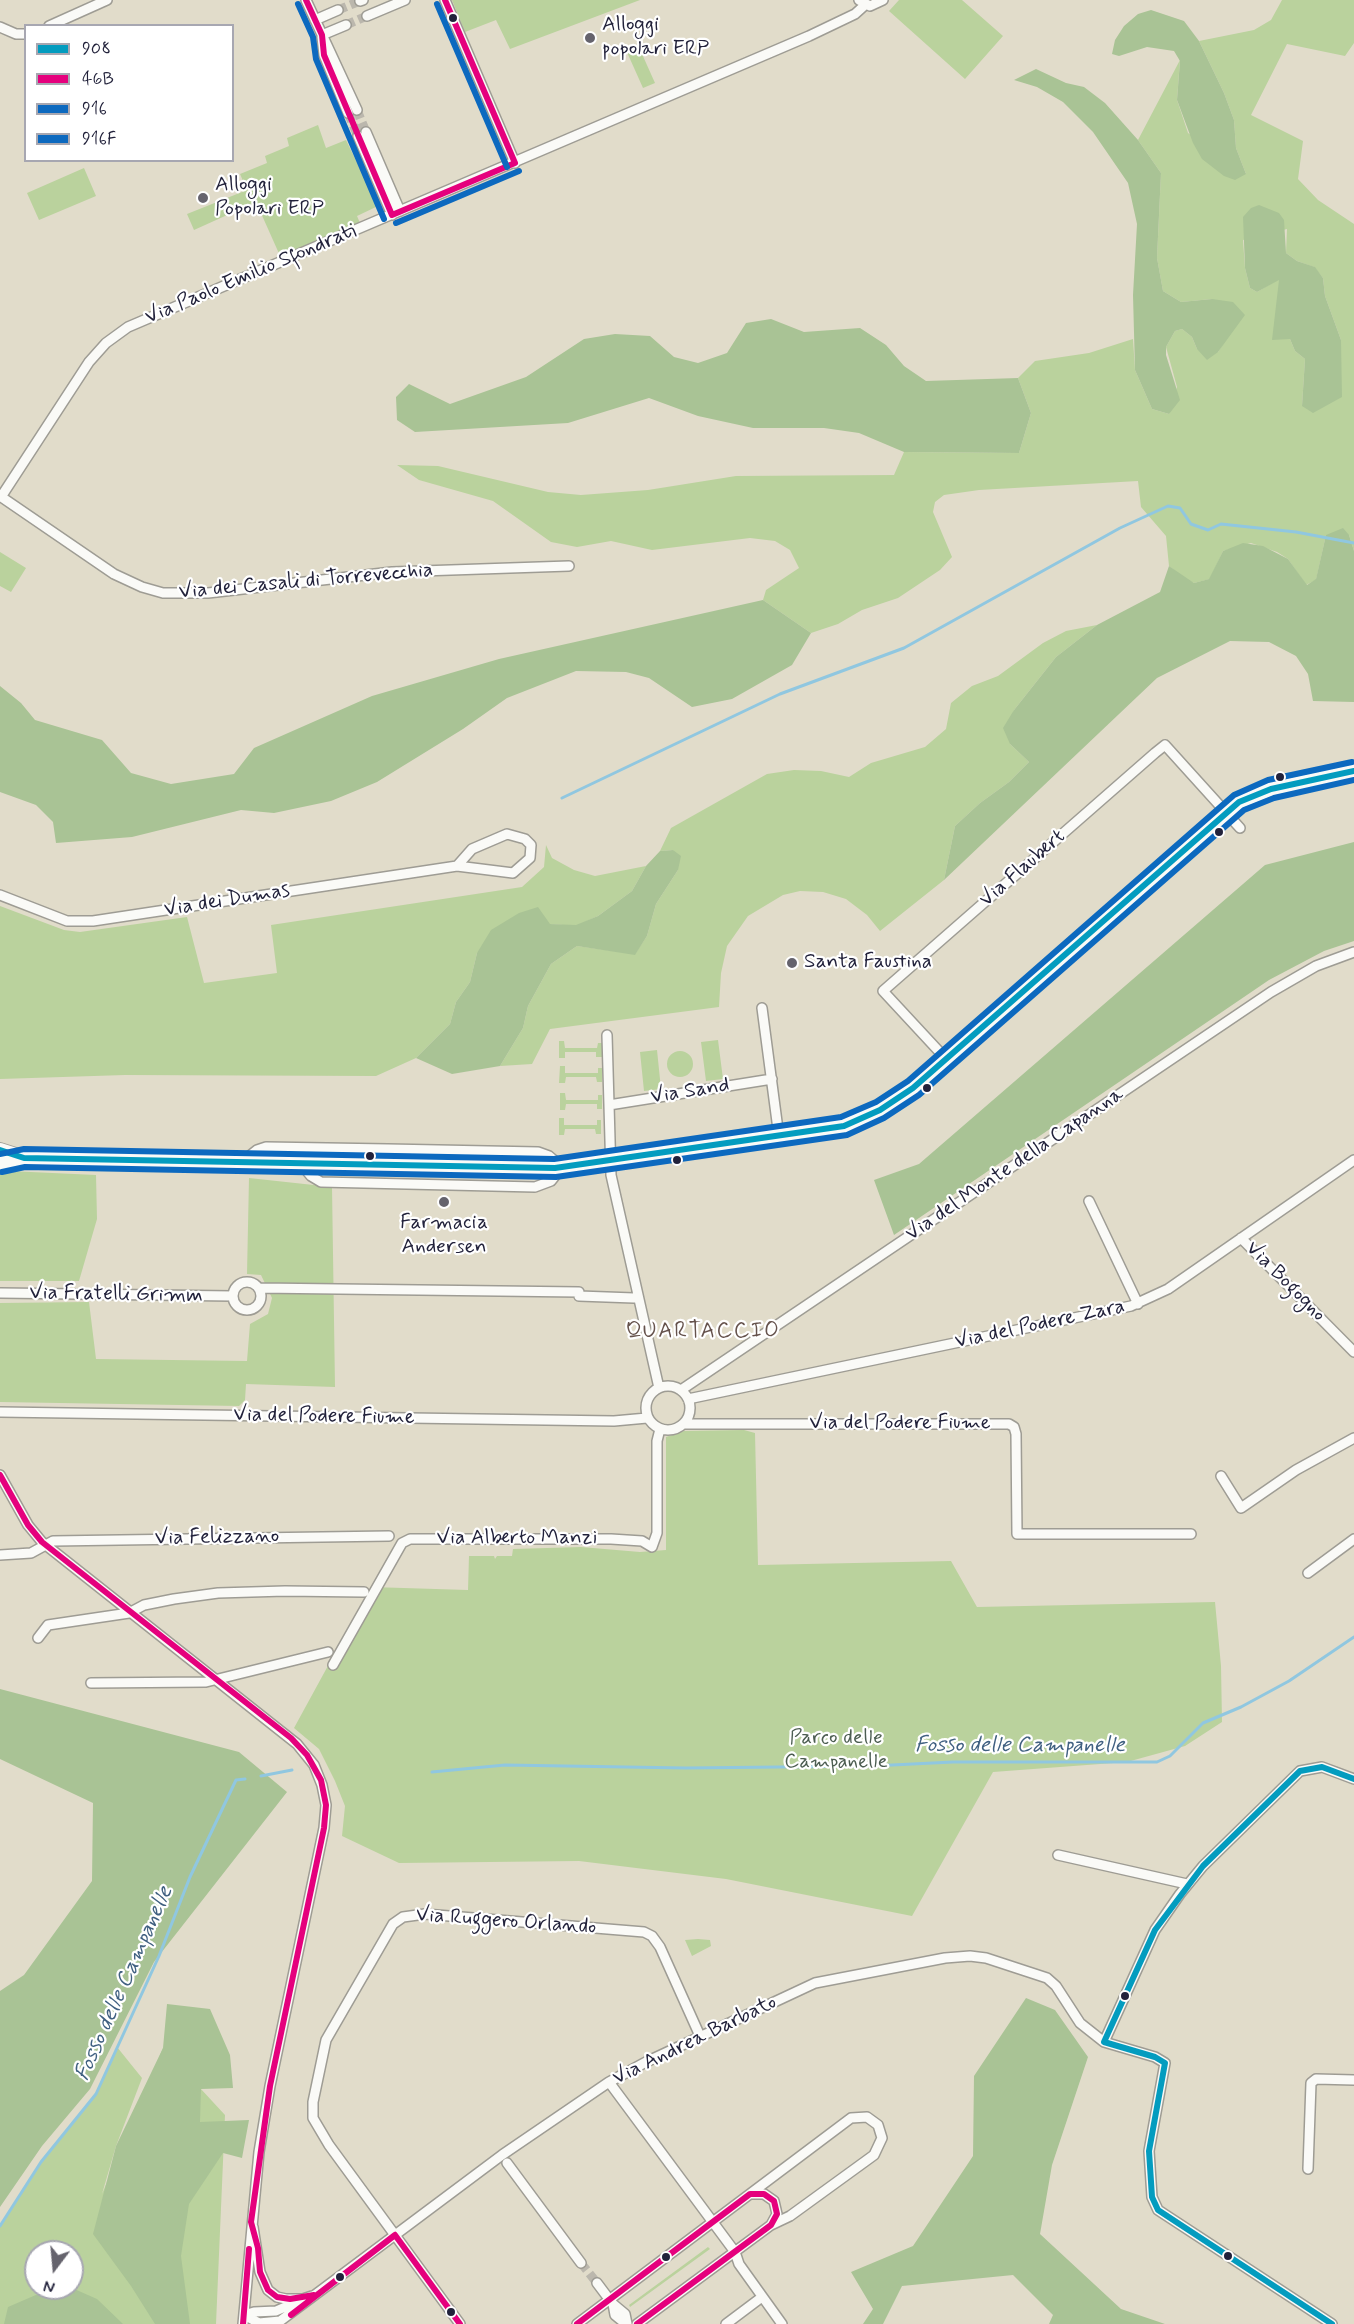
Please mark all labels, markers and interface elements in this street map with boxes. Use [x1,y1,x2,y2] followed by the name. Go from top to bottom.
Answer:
[447,12,459,24] unlabelled marker
[602,13,709,63] place label: Alloggi popolari ERP
[24,24,234,162] legend
[583,31,597,45] marker: Alloggi popolari ERP
[82,37,111,61] text: 908
[82,67,114,91] text: 46B
[82,97,107,121] text: 916
[82,127,117,151] text: 916F
[215,173,324,223] place label: Alloggi Popolari ERP
[196,191,210,205] marker: Alloggi Popolari ERP
[142,219,360,331] street label: Via Paolo Emilio Sfondrati
[178,558,434,606] street label: Via dei Casali di Torrevecchia
[1274,771,1286,783] unlabelled marker
[975,825,1071,913] street label: Via Flaubert
[1213,826,1225,838] unlabelled marker
[162,879,292,923] street label: Via dei Dumas
[804,950,932,976] place label: Santa Faustina
[785,956,799,970] marker: Santa Faustina
[649,1073,731,1111] street label: Via Sand
[921,1082,933,1094] unlabelled marker
[901,1083,1129,1247] street label: Via del Monte della Capanna
[364,1150,376,1162] unlabelled marker
[671,1154,683,1166] unlabelled marker
[437,1195,451,1209] marker: Farmacia Andersen
[400,1211,488,1261] place label: Farmacia Andersen
[1239,1236,1331,1328] street label: Via Bogogno
[29,1281,203,1309] street label: Via Fratelli Grimm
[953,1295,1127,1355] street label: Via del Podere Zara
[627,1319,779,1345] district label: QUARTACCIO
[233,1403,415,1431] street label: Via del Podere Fiume
[809,1411,991,1437] street label: Via del Podere Fiume
[155,1524,279,1552] street label: Via Felizzano
[437,1526,597,1552] street label: Via Alberto Manzi
[784,1726,888,1776] park label: Parco delle Campanelle
[915,1733,1125,1759] water label: Fosso delle Campanelle
[70,1883,180,2085] water label: Fosso delle Campanelle
[415,1903,597,1941] street label: Via Ruggero Orlando
[609,1990,781,2092] street label: Via Andrea Barbato
[1119,1990,1131,2002] unlabelled marker
[24,2240,84,2300] north arrow
[1222,2250,1234,2262] unlabelled marker
[660,2251,672,2263] unlabelled marker
[334,2271,346,2283] unlabelled marker
[41,2274,57,2297] text: N
[445,2306,457,2318] unlabelled marker

